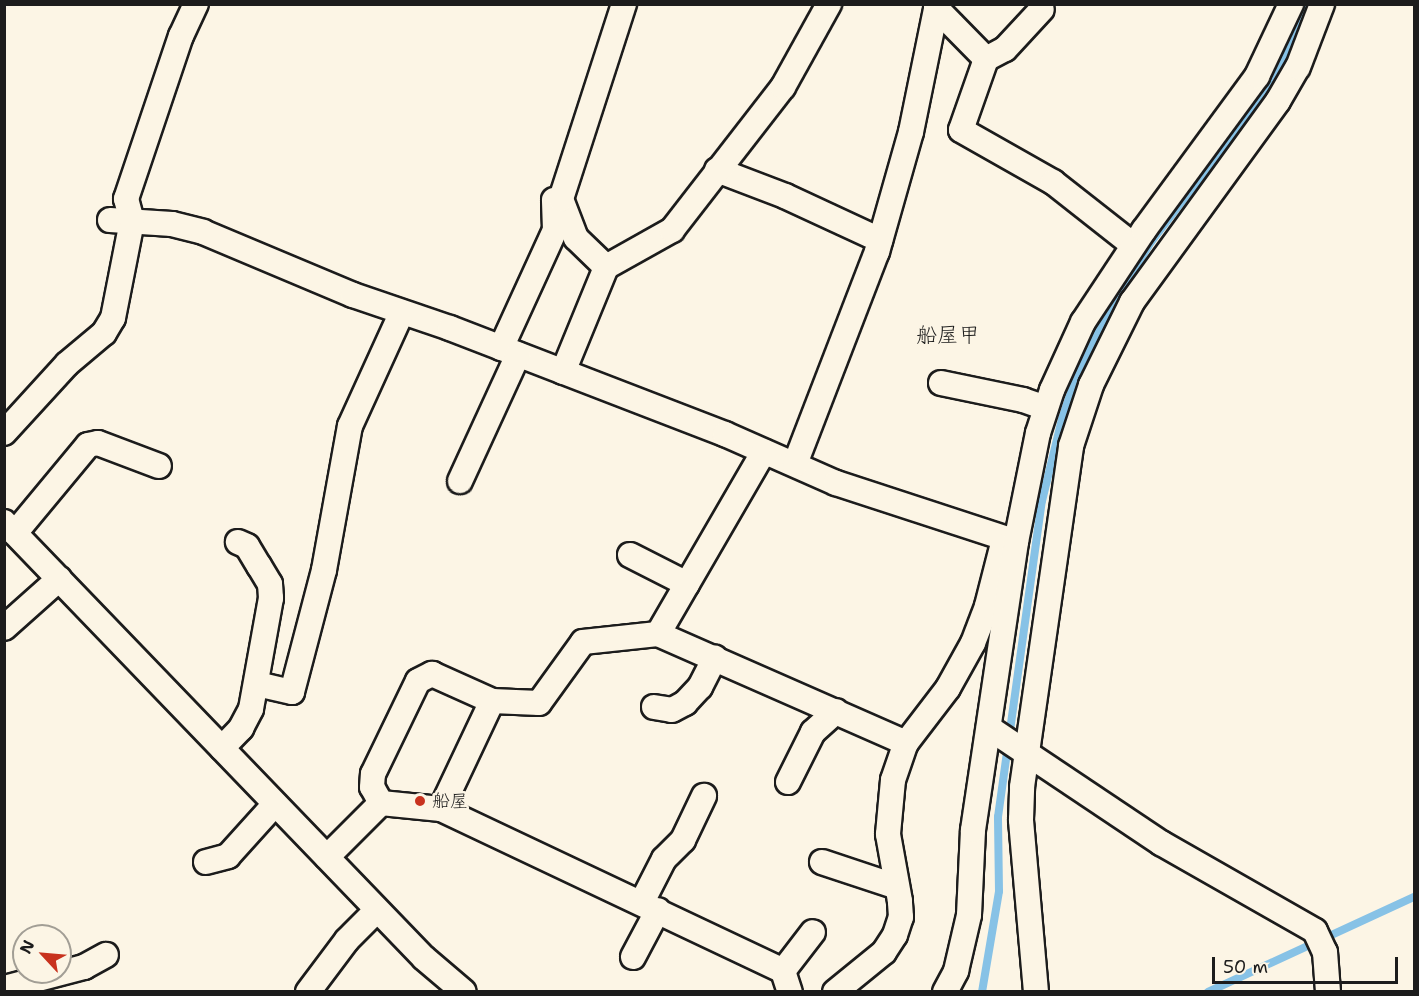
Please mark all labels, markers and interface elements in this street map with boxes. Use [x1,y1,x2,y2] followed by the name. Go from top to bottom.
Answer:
[917,322,979,348] district label: 船屋甲
[432,790,468,812] place label: 船屋
[413,794,427,808] marker: 船屋
[12,924,72,984] north arrow
[15,936,39,957] text: N
[1215,945,1401,983] scale bar
[1223,955,1268,979] text: 50 m

